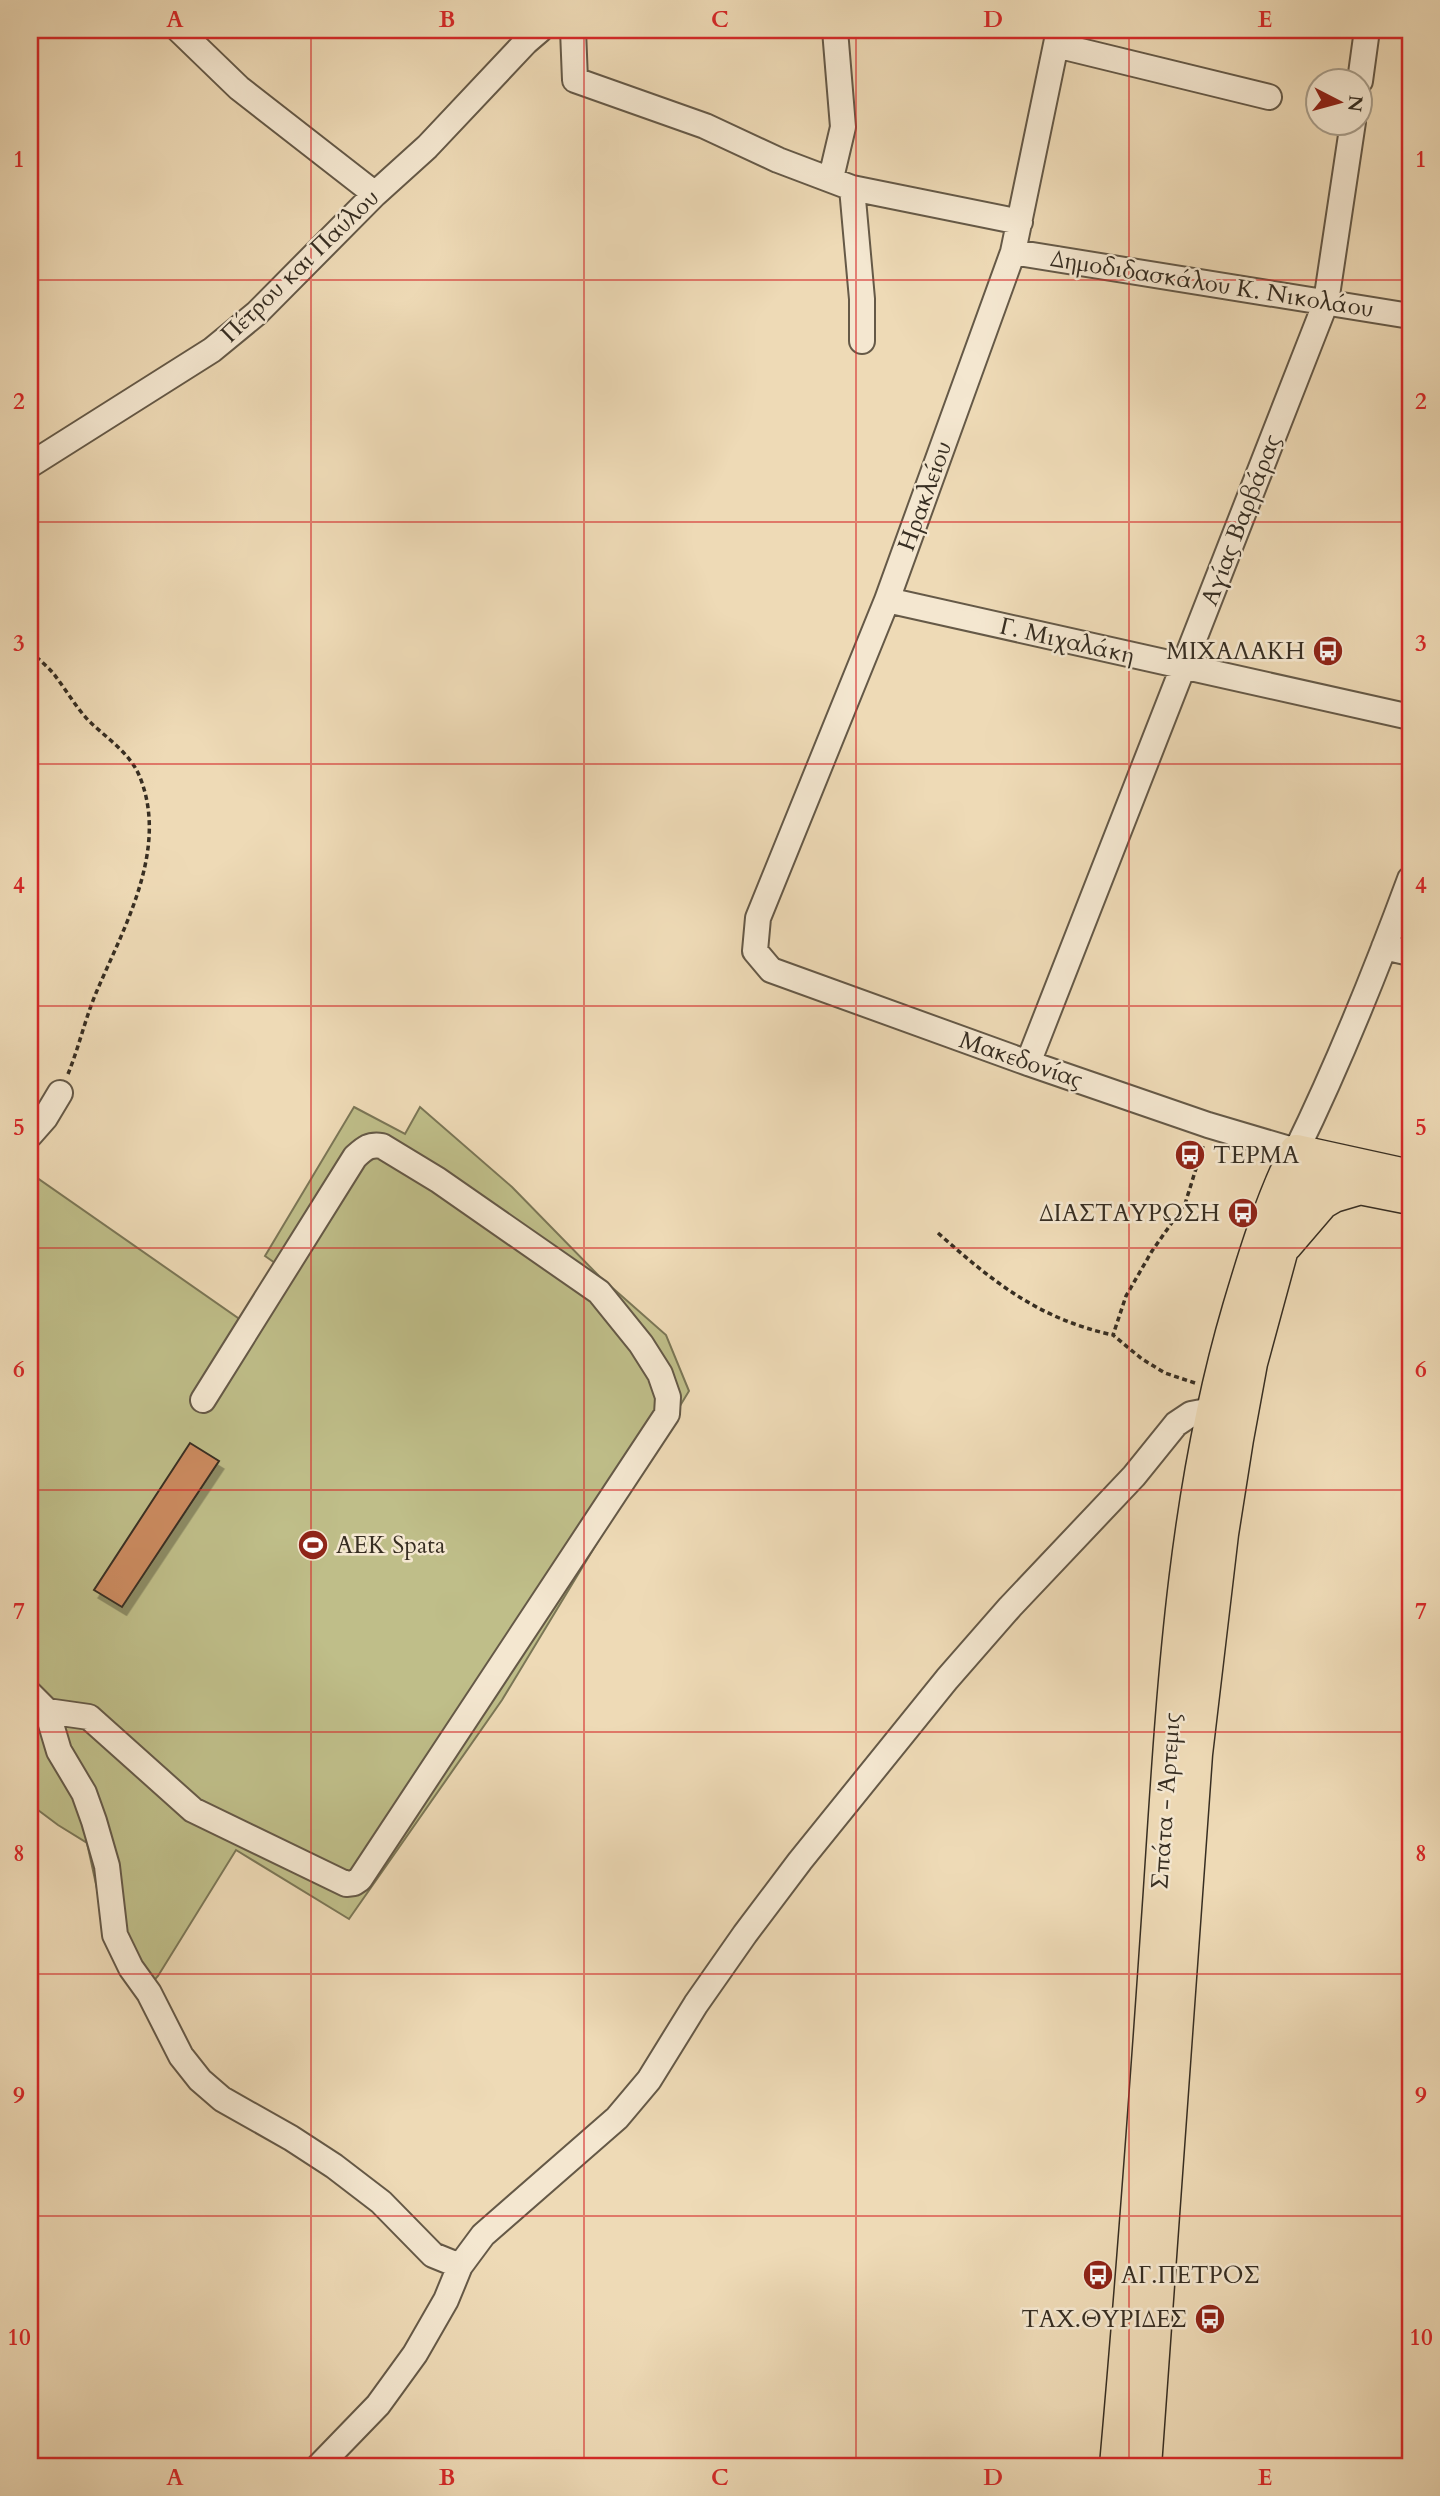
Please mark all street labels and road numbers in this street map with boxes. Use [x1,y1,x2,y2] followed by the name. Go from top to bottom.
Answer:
[214,182,386,350] street label: Πέτρου και Παύλου
[1048,242,1376,326] street label: Δημοδιδασκάλου Κ. Νικολάου
[1193,430,1289,610] street label: Αγίας Βαρβάρας
[890,437,960,555] street label: Ηρακλείου
[996,609,1138,673] street label: Γ. Μιχαλάκη
[955,1023,1087,1097] street label: Μακεδονίας
[1143,1711,1189,1891] street label: Σπάτα - Άρτεμις

